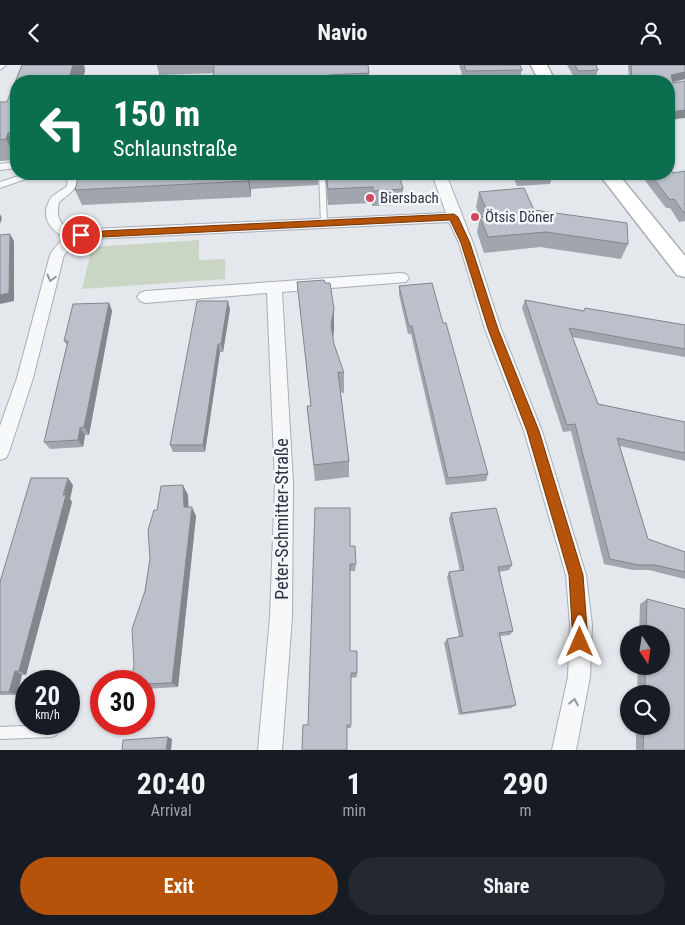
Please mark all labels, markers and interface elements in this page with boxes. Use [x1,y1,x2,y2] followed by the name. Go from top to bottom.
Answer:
[20,19,48,47] icon: back
[637,19,665,47] icon: person
[317,20,368,45] text: Navio
[113,94,200,135] text: 150 m
[30,95,95,160] icon: left
[113,136,237,161] text: Schlaunstraße
[380,189,439,207] place label: Biersbach
[364,192,376,204] marker: Biersbach
[485,208,554,226] place label: Ötsis Döner
[469,211,481,223] marker: Ötsis Döner
[60,214,102,256] pin
[67,221,95,249] icon: arrive
[46,273,57,282] one-way arrow
[271,438,292,600] street label: Peter-Schmitter-Straße
[553,615,605,667] position arrow
[620,625,670,675] north arrow
[620,625,670,735] map controls
[90,670,155,735] speed limit sign: 30
[35,682,60,711] text: 20
[620,685,670,735] button: search
[569,698,579,707] one-way arrow
[35,708,60,722] text: km/h
[137,766,206,801] text: 20:40
[347,766,362,801] text: 1
[503,766,548,801] text: 290
[151,801,192,820] text: Arrival
[342,801,366,820] text: min
[519,801,531,820] text: m
[20,857,338,915] button: Exit
[348,857,665,915] button: Share

